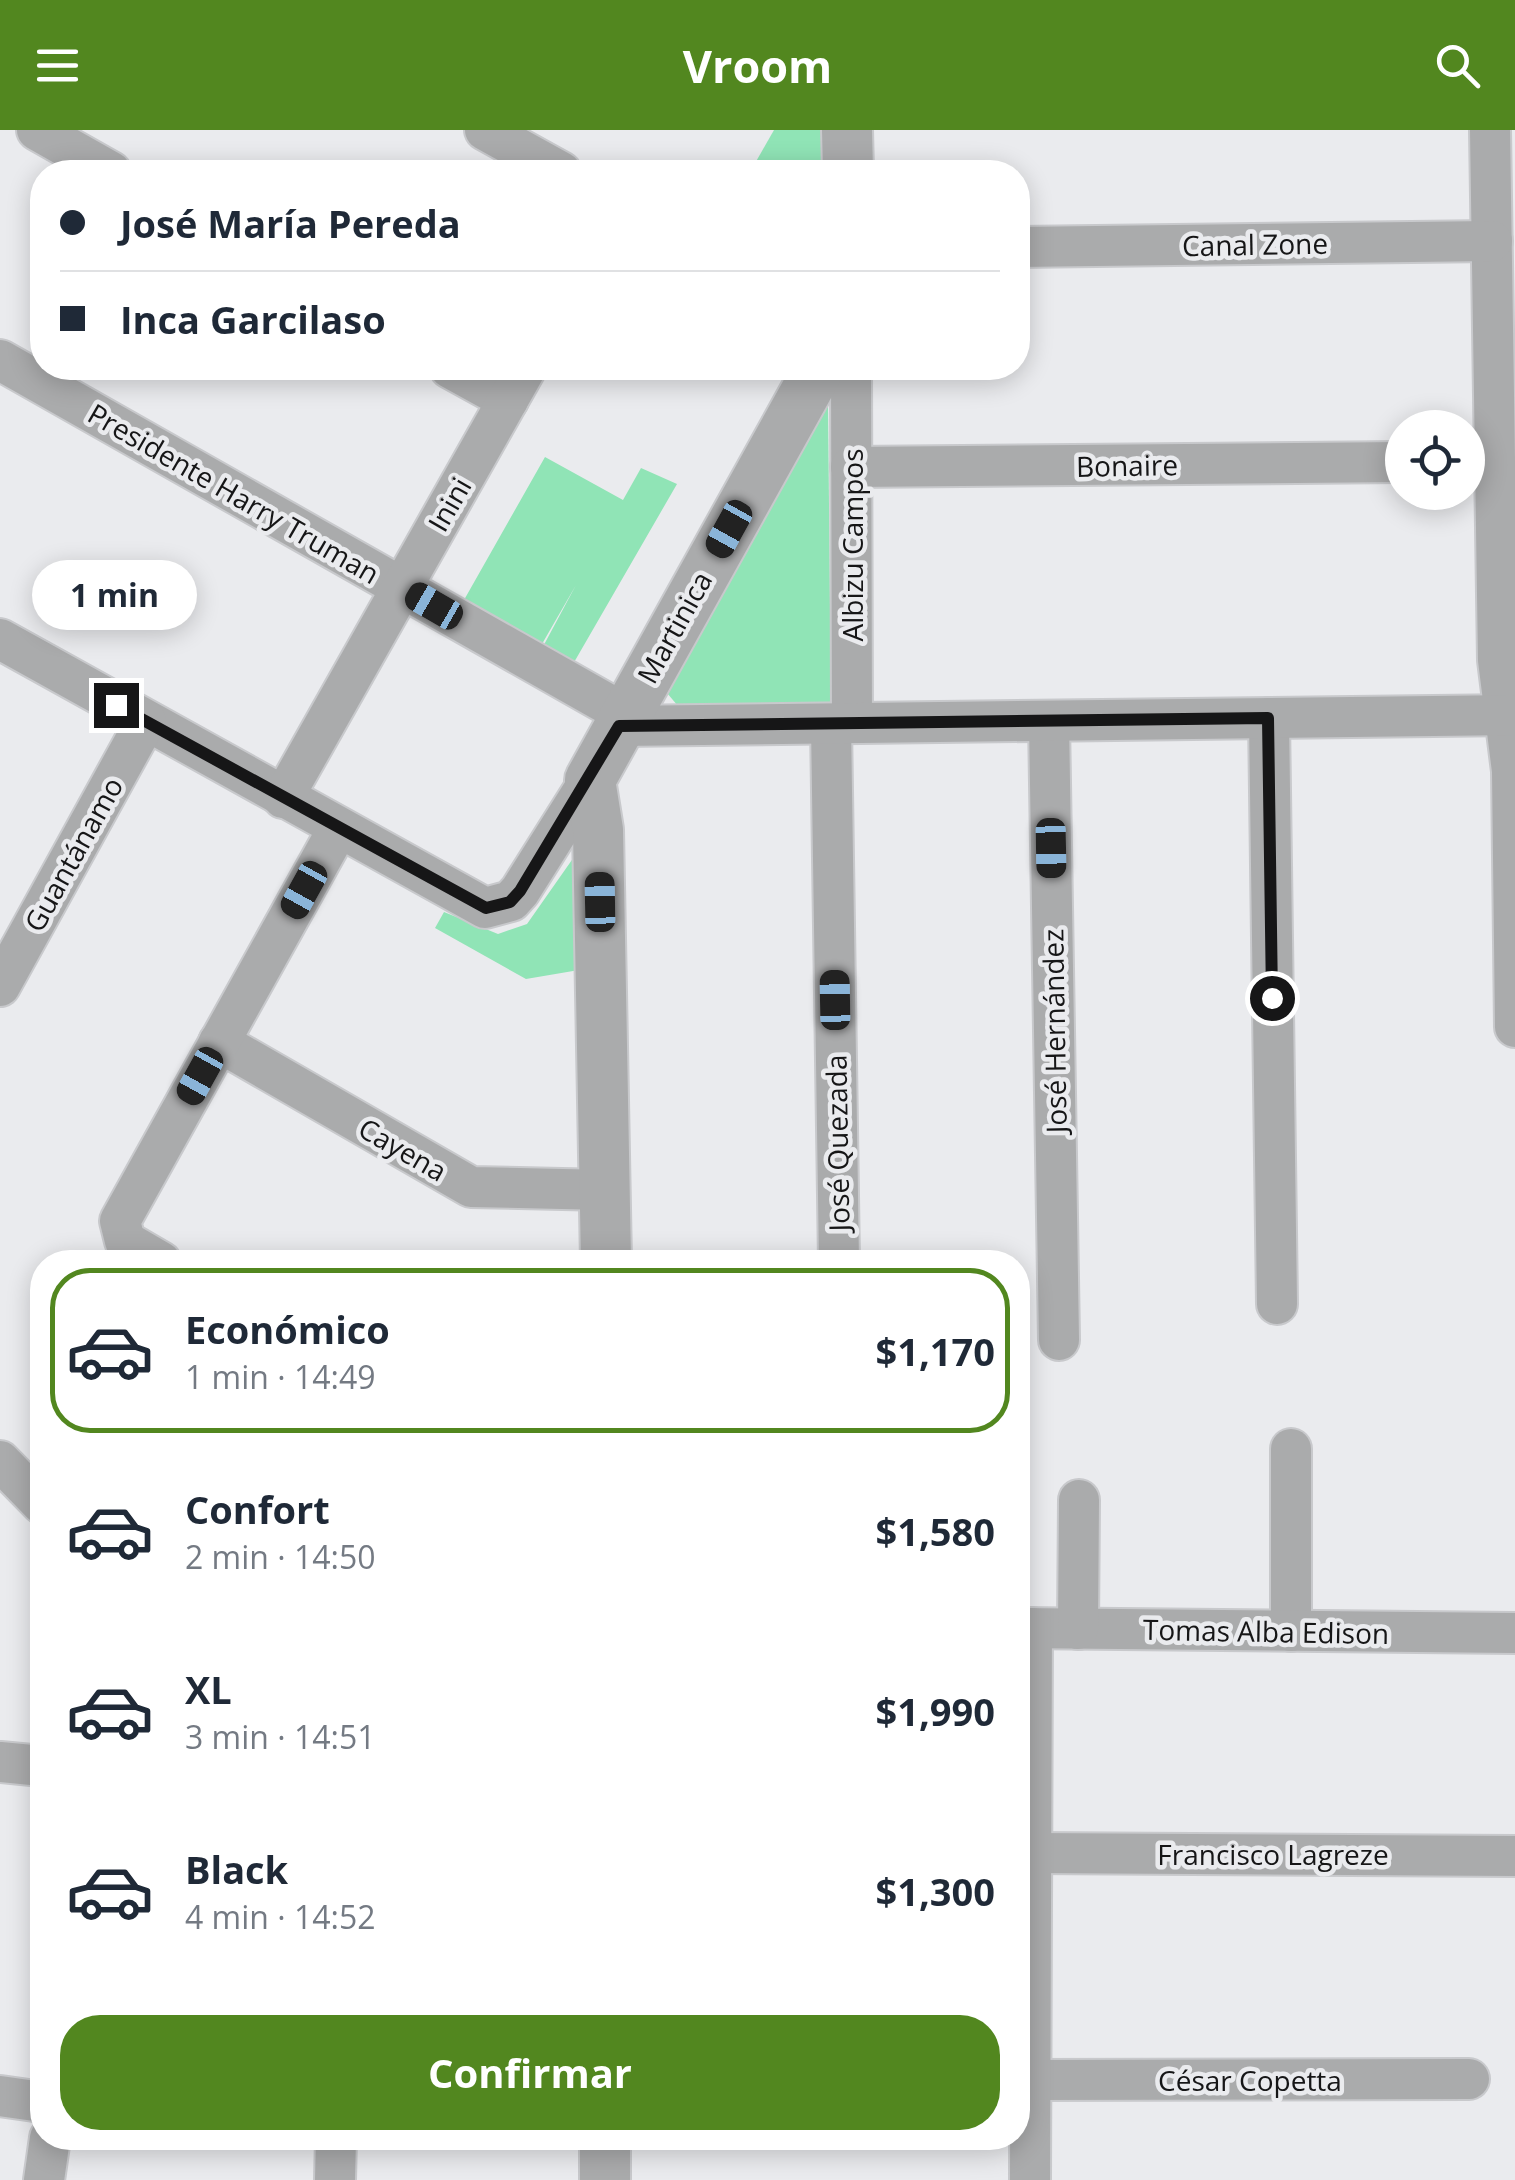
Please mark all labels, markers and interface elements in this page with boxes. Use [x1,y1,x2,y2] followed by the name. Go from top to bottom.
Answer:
[683,35,832,96] text: Vroom
[30,38,85,93] icon: menu
[1430,38,1485,93] icon: search
[120,197,461,249] text: José María Pereda
[1182,224,1328,264] street label: Canal Zone
[120,293,386,345] text: Inca Garcilaso
[81,394,387,592] street label: Presidente Harry Truman
[1385,410,1485,510] map controls
[1385,410,1485,510] button: locate
[1076,445,1178,485] street label: Bonaire
[833,449,871,641] street label: Albizu Campos
[418,470,480,538] street label: Inini
[701,495,757,563] car
[34,560,198,630] callout: 1 min
[628,564,720,690] street label: Martinica
[70,573,159,616] text: 1 min
[401,578,467,634] car
[94,683,139,728] route end
[15,770,131,938] street label: Guantánamo
[1035,818,1067,878] car
[276,856,332,924] car
[584,872,616,932] car
[1033,928,1075,1137] street label: José Hernández
[819,970,851,1030] car
[1250,976,1295,1021] route start
[172,1042,228,1110] car
[816,1054,858,1235] street label: José Quezada
[352,1109,454,1189] street label: Cayena
[185,1303,390,1355] text: Económico
[65,1306,155,1396] icon: car
[876,1325,995,1377] text: $1,170
[185,1355,376,1398] text: 1 min · 14:49
[185,1483,330,1535] text: Confort
[65,1486,155,1576] icon: car
[876,1505,995,1557] text: $1,580
[185,1535,376,1578] text: 2 min · 14:50
[1143,1610,1389,1652] street label: Tomas Alba Edison
[185,1663,232,1715] text: XL
[65,1666,155,1756] icon: car
[876,1685,995,1737] text: $1,990
[185,1715,376,1758] text: 3 min · 14:51
[1157,1835,1389,1873] street label: Francisco Lagreze
[185,1843,288,1895] text: Black
[65,1846,155,1936] icon: car
[876,1865,995,1917] text: $1,300
[185,1895,376,1938] text: 4 min · 14:52
[60,2015,1000,2130] button: Confirmar
[1158,2061,1342,2099] street label: César Copetta

